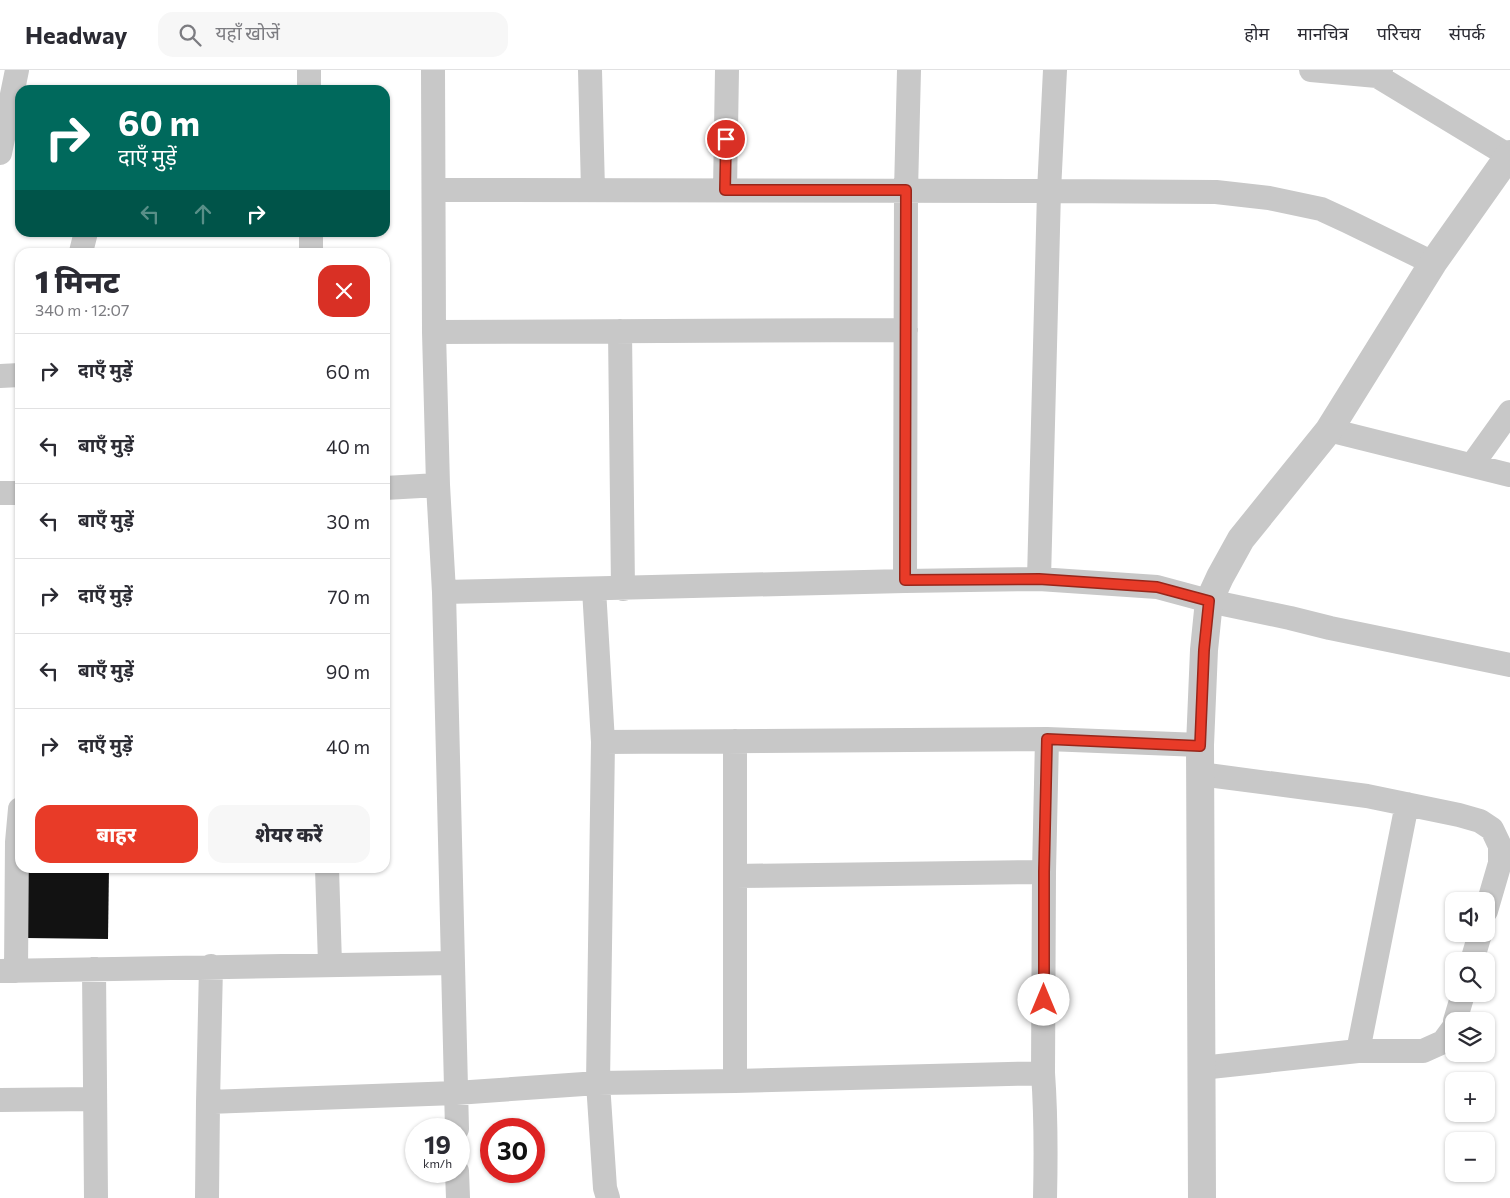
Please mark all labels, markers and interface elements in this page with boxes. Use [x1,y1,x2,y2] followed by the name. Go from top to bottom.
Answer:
[158,12,508,57] search box
[25,20,128,49] text: Headway
[176,21,204,49] icon: search
[216,21,280,44] text: यहाँ खोजें
[1244,22,1269,44] text: होम
[1297,22,1349,44] text: मानचित्र
[1377,22,1421,44] text: परिचय
[1449,22,1485,44] text: संपर्क
[118,100,200,143] text: 60 m
[35,105,100,170] icon: right
[705,118,747,160] pin
[712,125,740,153] icon: arrive
[118,143,177,170] text: दाएँ मुड़ें
[136,200,164,228] icon: left
[189,200,217,228] icon: ahead
[242,200,270,228] icon: right
[35,262,119,299] text: 1 मिनट
[318,265,370,317] button: close
[35,300,129,319] text: 340 m · 12:07
[35,357,63,385] icon: right
[78,358,133,381] text: दाएँ मुड़ें
[326,360,370,383] text: 60 m
[35,432,63,460] icon: left
[78,433,134,456] text: बाएँ मुड़ें
[326,435,370,458] text: 40 m
[35,507,63,535] icon: left
[78,508,134,531] text: बाएँ मुड़ें
[327,510,370,533] text: 30 m
[35,582,63,610] icon: right
[78,583,133,606] text: दाएँ मुड़ें
[327,585,370,608] text: 70 m
[35,657,63,685] icon: left
[78,658,134,681] text: बाएँ मुड़ें
[326,660,370,683] text: 90 m
[35,732,63,760] icon: right
[78,733,133,756] text: दाएँ मुड़ें
[326,735,370,758] text: 40 m
[35,805,198,863] button: बाहर
[208,805,370,863] button: शेयर करें
[1445,892,1495,1182] map controls
[1445,892,1495,942] button: sound
[1445,952,1495,1002] button: search
[1017,973,1069,1025] position arrow
[1445,1012,1495,1062] button: layers
[1445,1072,1495,1122] button: +
[480,1118,545,1183] speed limit sign: 30
[424,1129,451,1159] text: 19
[1445,1132,1495,1182] button: −
[423,1156,452,1170] text: km/h

